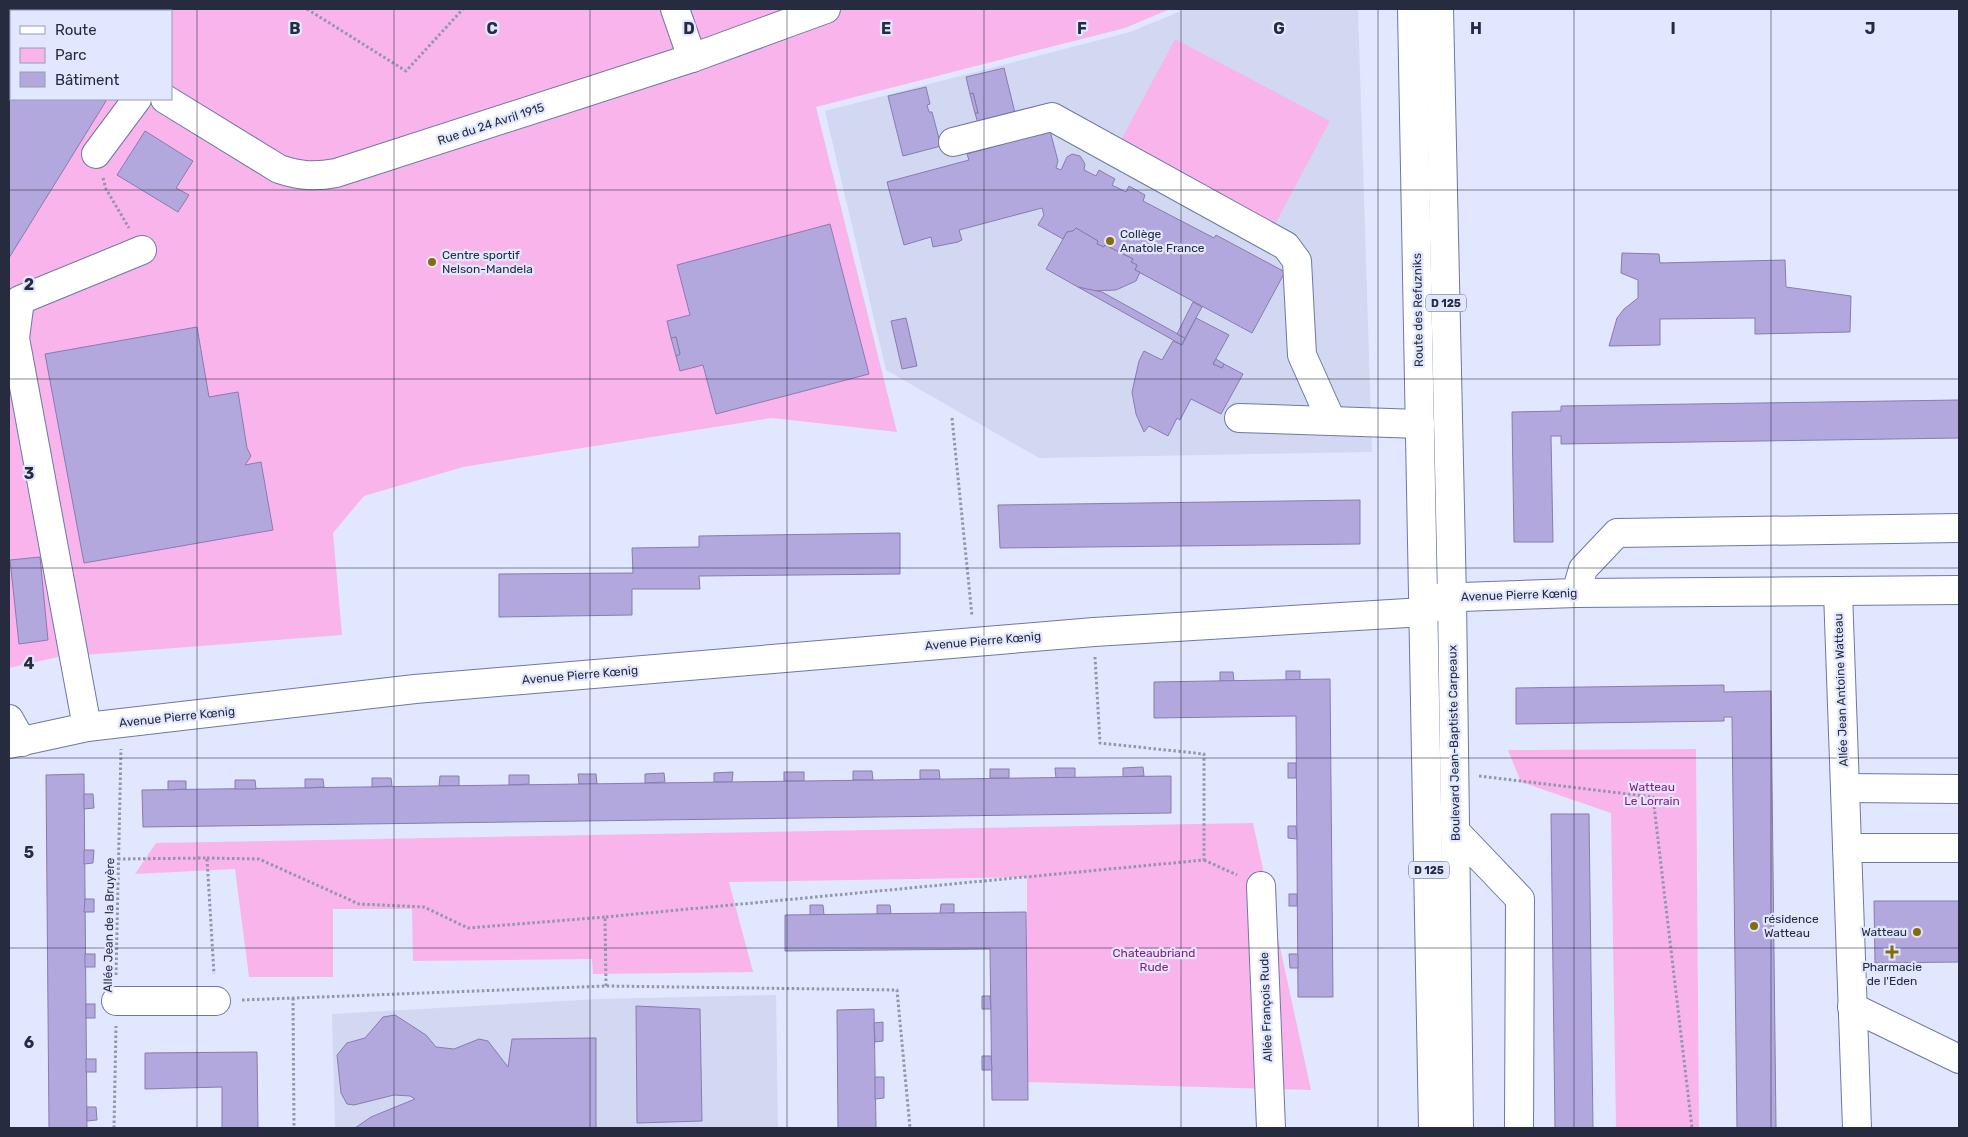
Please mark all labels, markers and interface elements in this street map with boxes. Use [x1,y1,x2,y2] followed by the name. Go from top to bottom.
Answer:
[10,10,172,100] legend
[289,19,301,38] text: B
[486,19,498,38] text: C
[683,19,695,38] text: D
[881,19,891,38] text: E
[1077,19,1087,38] text: F
[1273,19,1285,38] text: G
[1470,19,1482,38] text: H
[1670,19,1676,38] text: I
[1865,19,1875,38] text: J
[55,21,97,39] text: Route
[55,46,87,64] text: Parc
[55,71,119,89] text: Bâtiment
[436,100,546,148] street label: Rue du 24 Avril 1915
[1120,227,1205,255] place label: Collège Anatole France
[1104,235,1116,247] marker: Collège Anatole France
[442,248,533,276] place label: Centre sportif Nelson-Mandela
[1410,253,1426,367] street label: Route des Refuzniks
[426,256,438,268] marker: Centre sportif Nelson-Mandela
[24,275,34,294] text: 2
[1426,294,1466,312] road number: D 125
[24,464,34,483] text: 3
[1461,586,1577,604] street label: Avenue Pierre Kœnig
[1831,613,1851,767] street label: Allée Jean Antoine Watteau
[924,629,1042,653] street label: Avenue Pierre Kœnig
[1445,644,1463,841] street label: Boulevard Jean-Baptiste Carpeaux
[24,654,35,673] text: 4
[521,663,639,687] street label: Avenue Pierre Kœnig
[118,704,236,730] street label: Avenue Pierre Kœnig
[1624,780,1680,808] park label: Watteau Le Lorrain
[24,843,34,862] text: 5
[101,857,117,993] street label: Allée Jean de la Bruyère
[1409,862,1449,878] road number: D 125
[1764,912,1819,940] place label: résidence Watteau
[1748,920,1760,932] marker: résidence Watteau
[1861,925,1907,939] place label: Watteau
[1911,926,1923,938] marker: Watteau
[1113,946,1195,974] park label: Chateaubriand Rude
[1886,946,1898,958] marker: Pharmacie de l'Eden
[1257,952,1275,1062] street label: Allée François Rude
[1862,960,1922,988] place label: Pharmacie de l'Eden
[24,1033,34,1052] text: 6

